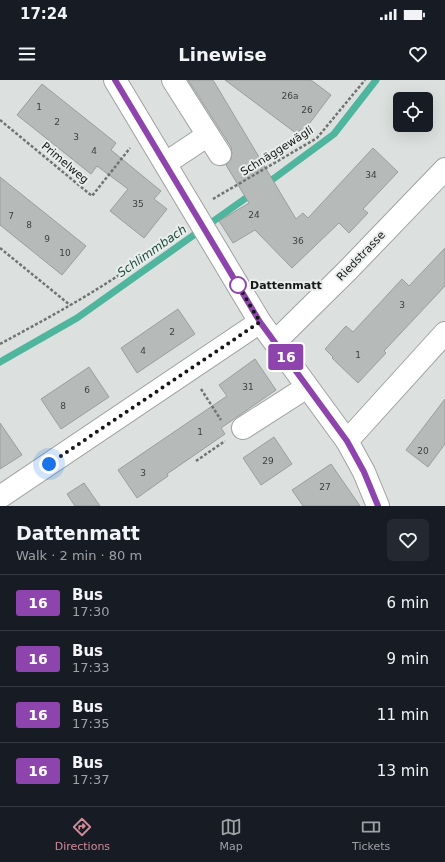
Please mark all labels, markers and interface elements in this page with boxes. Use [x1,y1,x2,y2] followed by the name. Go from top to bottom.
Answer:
[20,5,68,23] text: 17:24
[16,43,38,65] icon: menu
[407,43,429,65] icon: heart
[178,44,267,65] text: Linewise
[282,91,298,101] house number: 26a
[393,92,433,132] map controls
[393,92,433,132] button: locate
[36,102,42,112] house number: 1
[301,105,313,115] house number: 26
[54,117,60,127] house number: 2
[238,123,316,179] street label: Schnäggewägli
[73,132,79,142] house number: 3
[39,140,91,186] street label: Primelweg
[91,146,97,156] house number: 4
[365,170,377,180] house number: 34
[132,199,144,209] house number: 35
[248,210,260,220] house number: 24
[8,211,14,221] house number: 7
[26,220,32,230] house number: 8
[115,222,189,280] water label: Schlimmbach
[334,228,388,284] street label: Riedstrasse
[44,234,50,244] house number: 9
[292,236,304,246] house number: 36
[59,248,71,258] house number: 10
[229,276,247,294] marker: Dattenmatt
[250,279,322,292] place label: Dattenmatt
[399,300,405,310] house number: 3
[169,327,175,337] house number: 2
[268,344,304,370] line badge: 16
[140,346,146,356] house number: 4
[276,349,296,365] text: 16
[355,350,361,360] house number: 1
[242,382,254,392] house number: 31
[84,385,90,395] house number: 6
[60,401,66,411] house number: 8
[197,427,203,437] house number: 1
[417,446,429,456] house number: 20
[39,454,59,474] your location
[262,456,274,466] house number: 29
[140,468,146,478] house number: 3
[319,482,331,492] house number: 27
[387,519,429,561] button: heart
[16,522,140,544] text: Dattenmatt
[16,548,142,563] text: Walk · 2 min · 80 m
[72,586,103,604] text: Bus
[386,594,429,612] text: 6 min
[28,595,48,611] text: 16
[72,604,109,619] text: 17:30
[72,642,103,660] text: Bus
[386,650,429,668] text: 9 min
[28,651,48,667] text: 16
[72,660,109,675] text: 17:33
[72,698,103,716] text: Bus
[377,706,429,724] text: 11 min
[28,707,48,723] text: 16
[72,716,109,731] text: 17:35
[72,754,103,772] text: Bus
[377,762,429,780] text: 13 min
[28,763,48,779] text: 16
[72,772,109,787] text: 17:37
[55,816,110,853] tab: Directions
[219,816,243,853] tab: Map
[352,816,390,853] tab: Tickets

